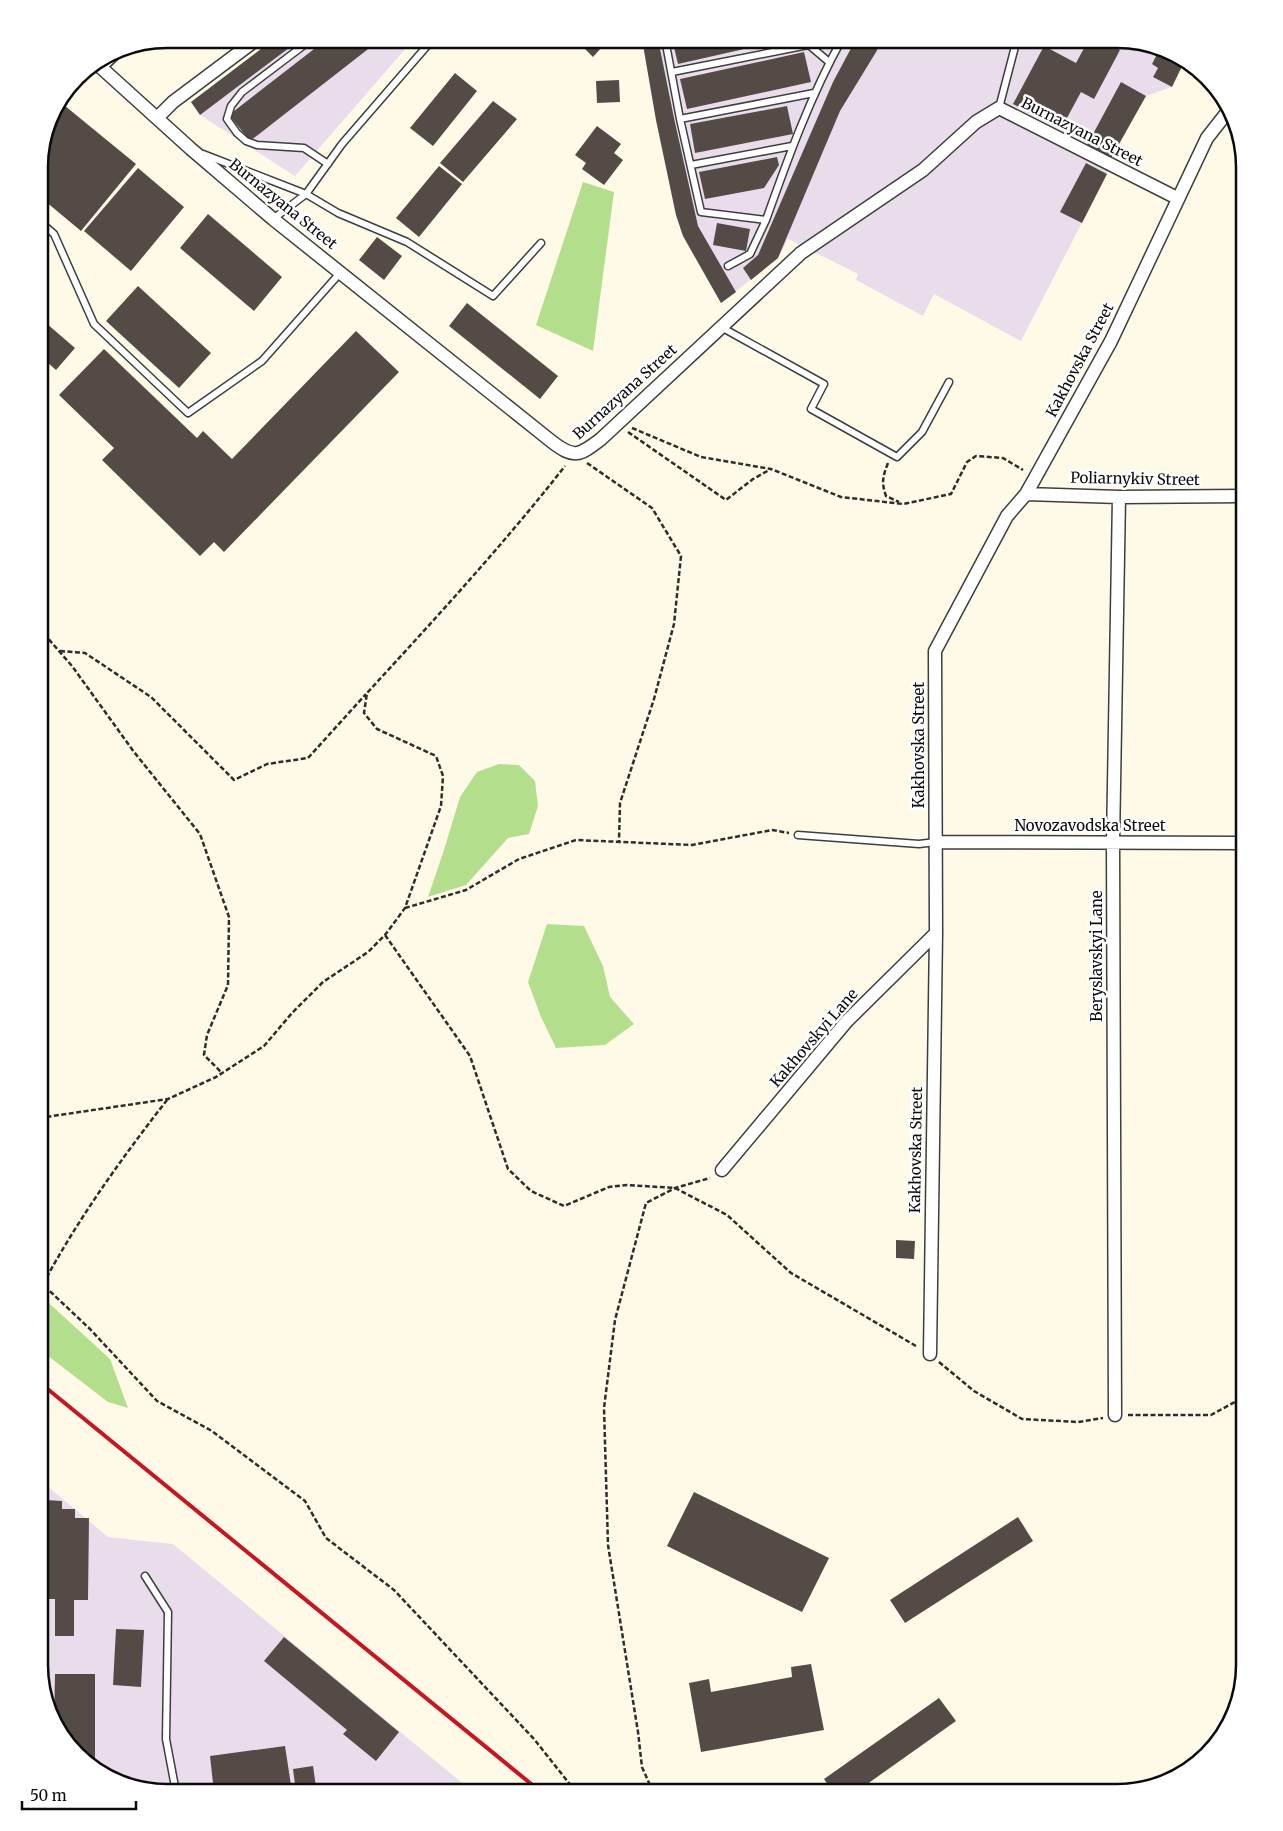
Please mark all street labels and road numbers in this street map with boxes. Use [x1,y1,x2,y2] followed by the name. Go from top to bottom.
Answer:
[1018,93,1146,170] street label: Burnazyana Street
[225,154,341,253] street label: Burnazyana Street
[1042,299,1118,420] street label: Kakhovska Street
[569,340,681,443] street label: Burnazyana Street
[1070,468,1200,489] street label: Poliarnykiv Street
[909,682,928,808] street label: Kakhovska Street
[1014,816,1166,835] street label: Novozavodska Street
[1087,890,1106,1022] street label: Beryslavskyi Lane
[766,984,862,1091] street label: Kakhovskyi Lane
[905,1087,926,1213] street label: Kakhovska Street

